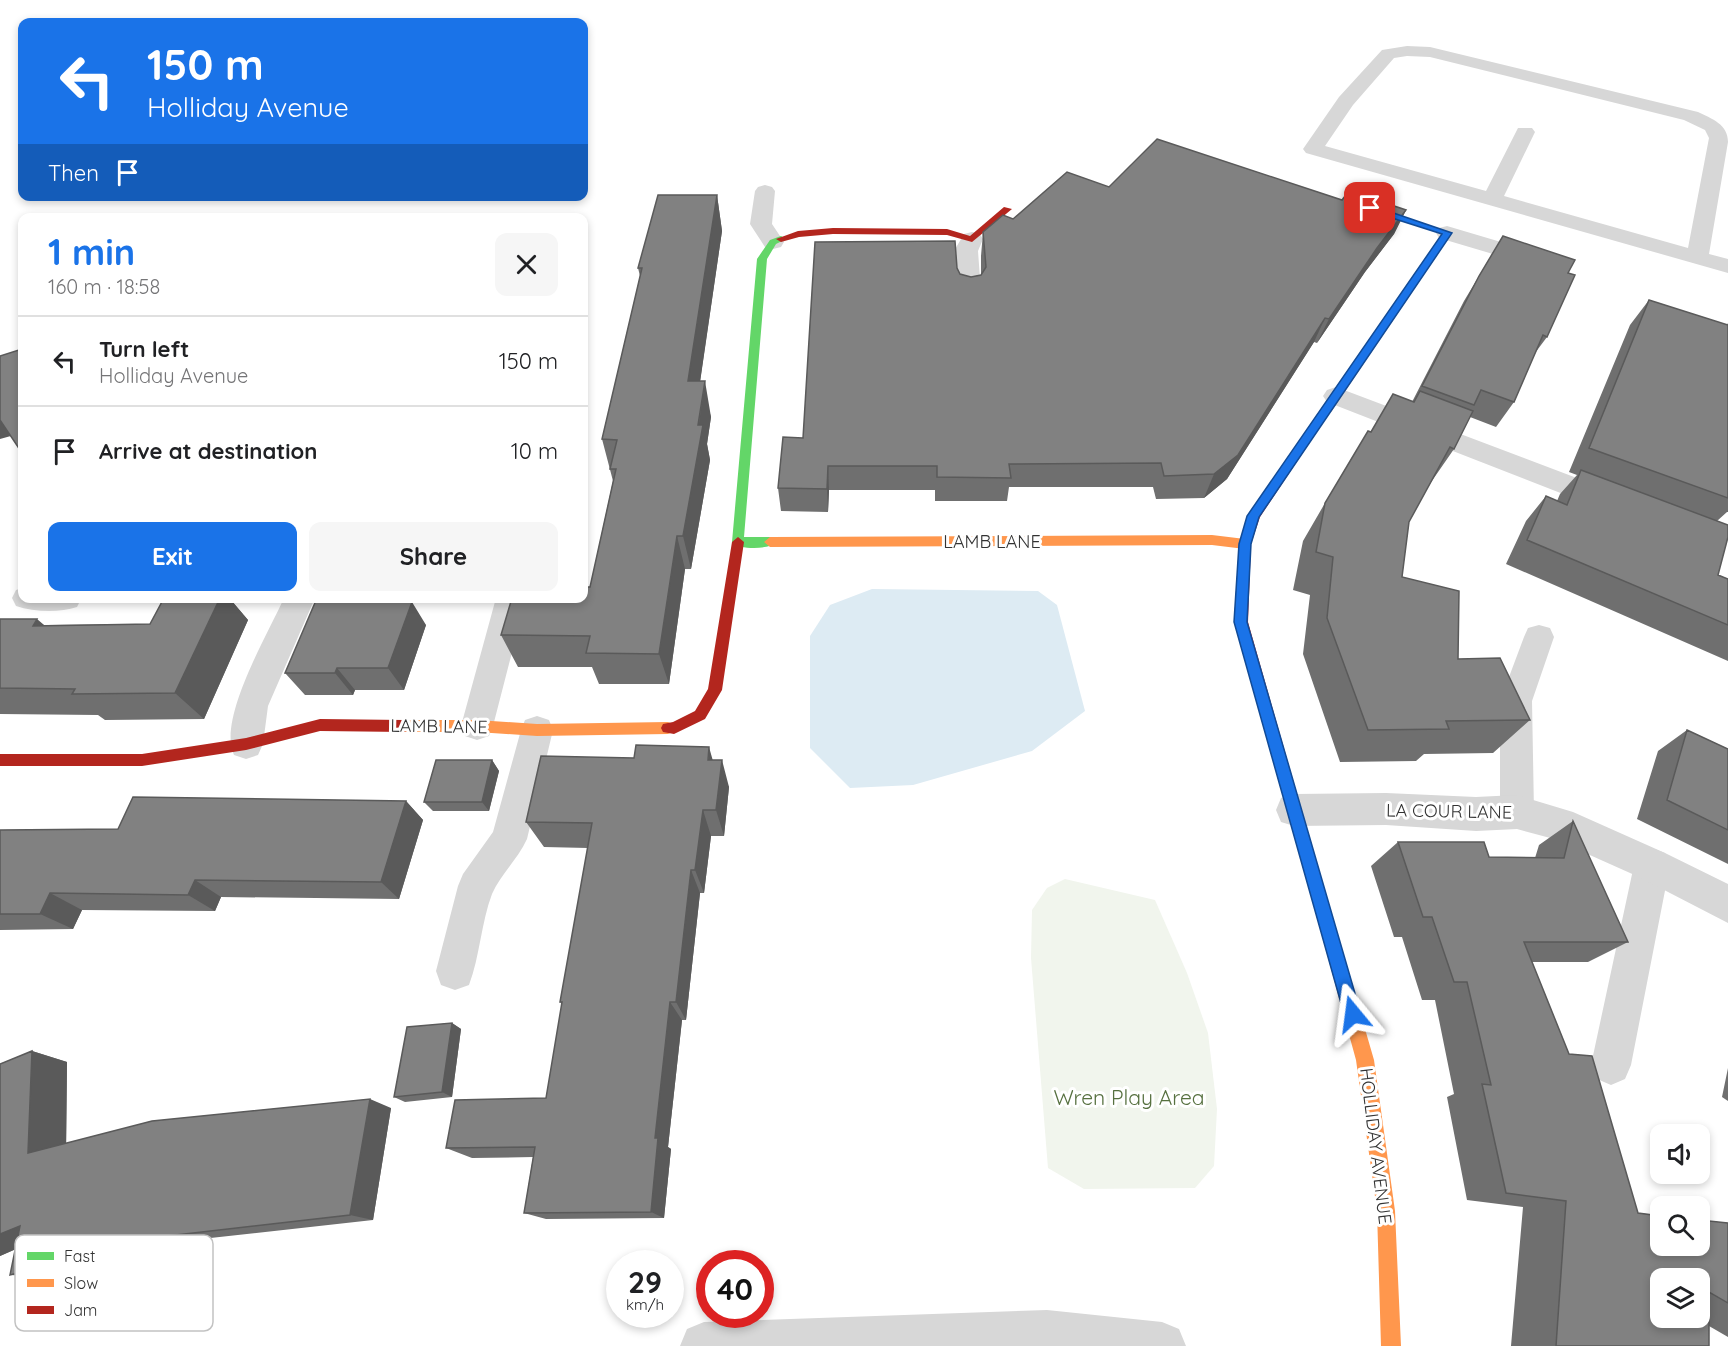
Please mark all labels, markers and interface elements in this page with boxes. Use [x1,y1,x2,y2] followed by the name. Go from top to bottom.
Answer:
[147,38,264,91] text: 150 m
[48,42,126,120] icon: left
[147,90,349,124] text: Holliday Avenue
[111,156,144,189] icon: arrive
[48,159,99,187] text: Then
[1344,182,1395,233] pin
[1353,191,1386,224] icon: arrive
[48,229,135,274] text: 1 min
[495,233,558,296] button: close
[48,274,160,299] text: 160 m · 18:58
[99,335,189,363] text: Turn left
[48,345,81,378] icon: left
[499,347,558,375] text: 150 m
[99,363,248,388] text: Holliday Avenue
[48,435,81,468] icon: arrive
[99,437,317,465] text: Arrive at destination
[511,437,558,465] text: 10 m
[48,522,297,591] button: Exit
[309,522,558,591] button: Share
[943,530,1041,553] street label: LAMB LANE
[390,714,488,738] street label: LAMB LANE
[1386,798,1512,824] street label: LA COUR LANE
[1321,982,1385,1046] position arrow
[1355,1066,1397,1226] street label: HOLLIDAY AVENUE
[1053,1084,1205,1110] park label: Wren Play Area
[1650,1124,1710,1328] map controls
[1650,1124,1710,1184] button: sound
[1650,1196,1710,1256] button: search
[15,1235,213,1331] legend
[64,1246,95,1266] text: Fast
[696,1250,774,1328] speed limit sign: 40
[628,1263,662,1301] text: 29
[1650,1268,1710,1328] button: layers
[64,1273,98,1293] text: Slow
[626,1295,664,1314] text: km/h
[64,1300,97,1320] text: Jam

